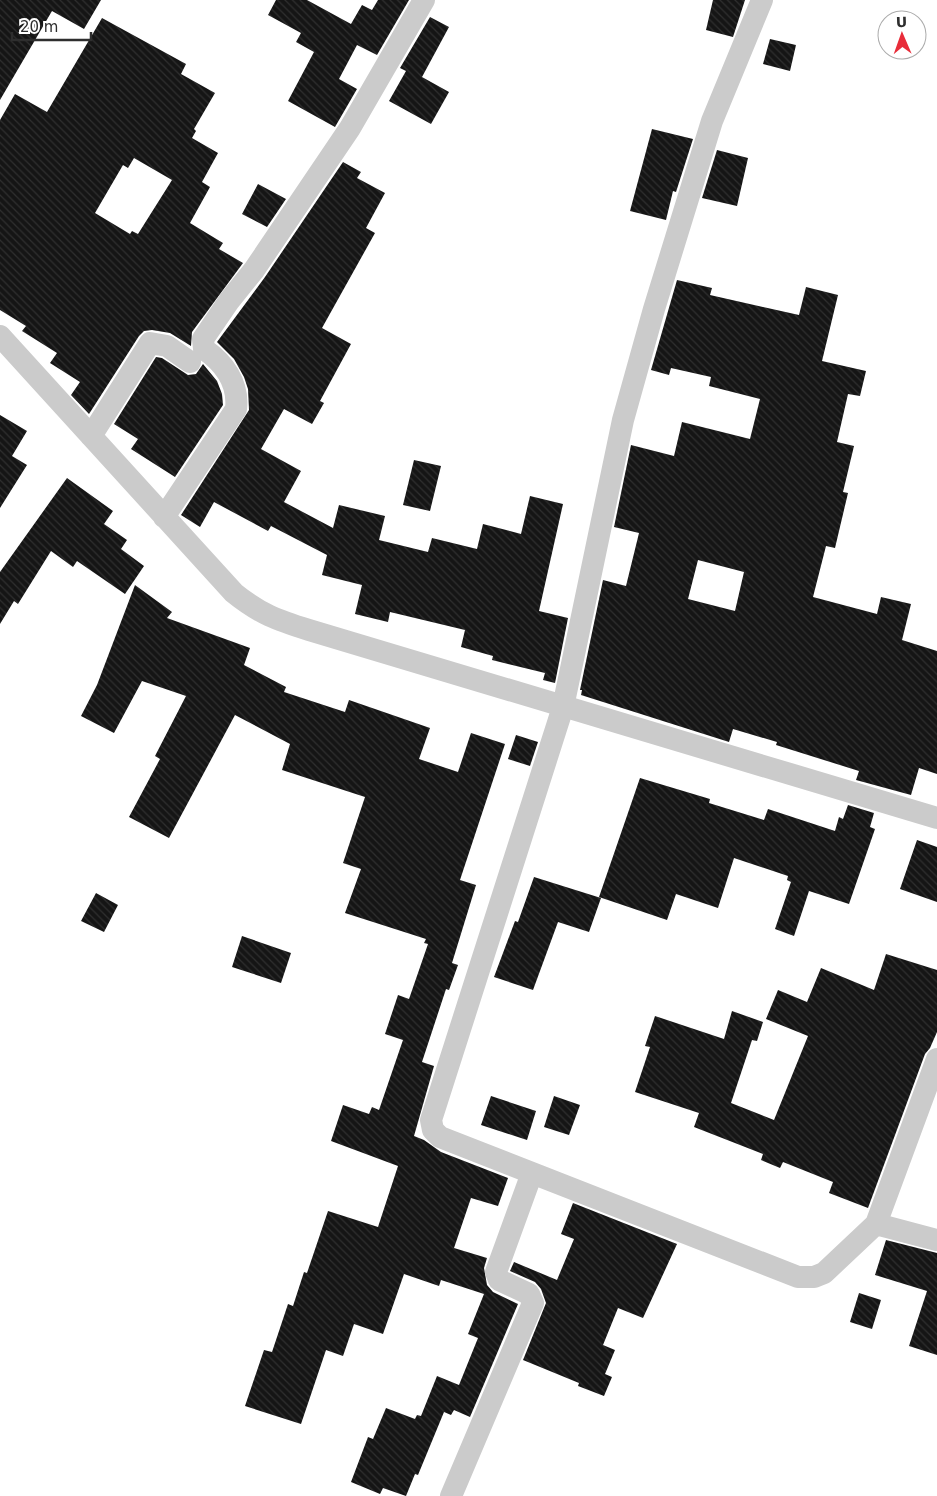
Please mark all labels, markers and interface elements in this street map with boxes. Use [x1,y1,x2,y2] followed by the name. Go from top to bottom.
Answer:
[12,10,91,42] scale bar
[877,10,927,60] north arrow
[896,14,908,30] text: U
[20,18,58,36] text: 20 m

